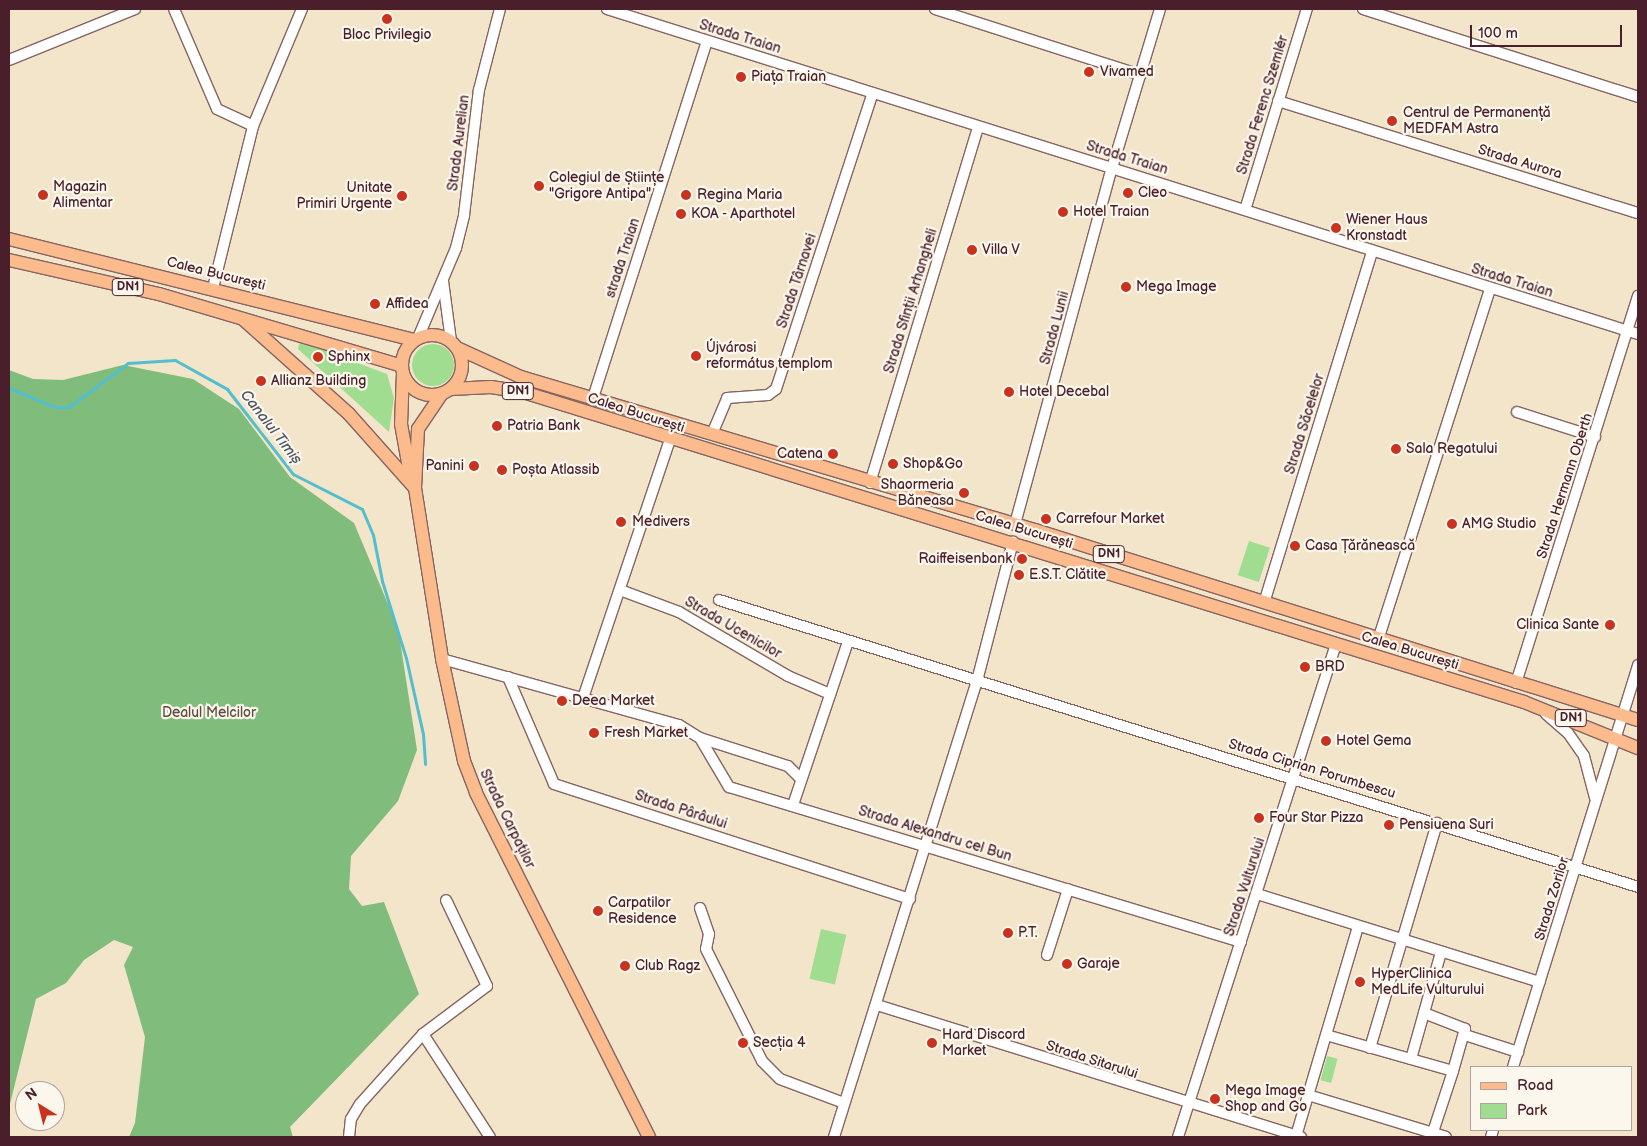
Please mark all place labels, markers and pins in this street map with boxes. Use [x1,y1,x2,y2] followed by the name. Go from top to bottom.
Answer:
[381,13,393,25] marker: Bloc Privilegio
[342,27,432,43] place label: Bloc Privilegio
[1100,64,1154,80] place label: Vivamed
[1082,65,1096,79] marker: Vivamed
[751,69,827,85] place label: Piața Traian
[735,71,747,83] marker: Piața Traian
[1403,105,1551,138] place label: Centrul de Permanență MEDFAM Astra
[1385,114,1399,128] marker: Centrul de Permanență MEDFAM Astra
[549,170,664,202] place label: Colegiul de Științe "Grigore Antipa"
[53,179,113,212] place label: Magazin Alimentar
[296,180,392,212] place label: Unitate Primiri Urgente
[533,180,545,192] marker: Colegiul de Științe "Grigore Antipa"
[1138,185,1167,201] place label: Cleo
[697,187,782,203] place label: Regina Maria
[1122,187,1134,199] marker: Cleo
[679,188,693,202] marker: Regina Maria
[37,189,49,201] marker: Magazin Alimentar
[396,190,408,202] marker: Unitate Primiri Urgente
[1073,204,1150,220] place label: Hotel Traian
[691,206,796,222] place label: KOA - Aparthotel
[1057,206,1069,218] marker: Hotel Traian
[675,208,687,220] marker: KOA - Aparthotel
[1346,212,1428,244] place label: Wiener Haus Kronstadt
[1330,222,1342,234] marker: Wiener Haus Kronstadt
[982,242,1020,258] place label: Villa V
[966,244,978,256] marker: Villa V
[1136,279,1216,295] place label: Mega Image
[1120,281,1132,293] marker: Mega Image
[386,296,429,312] place label: Affidea
[368,297,382,311] marker: Affidea
[706,340,833,372] place label: Újvárosi református templom
[328,349,370,365] place label: Sphinx
[690,350,702,362] marker: Újvárosi református templom
[312,351,324,363] marker: Sphinx
[271,373,366,389] place label: Allianz Building
[255,375,267,387] marker: Allianz Building
[1019,384,1109,400] place label: Hotel Decebal
[1003,386,1015,398] marker: Hotel Decebal
[507,418,580,434] place label: Patria Bank
[491,420,503,432] marker: Patria Bank
[1406,441,1498,457] place label: Sala Regatului
[1390,443,1402,455] marker: Sala Regatului
[777,446,823,462] place label: Catena
[827,448,839,460] marker: Catena
[903,456,963,472] place label: Shop&Go
[425,458,464,474] place label: Panini
[887,458,899,470] marker: Shop&Go
[468,460,480,472] marker: Panini
[512,462,600,478] place label: Poșta Atlassib
[496,464,508,476] marker: Poșta Atlassib
[881,477,954,510] place label: Shaormeria Băneasa
[958,487,970,499] marker: Shaormeria Băneasa
[1056,511,1165,527] place label: Carrefour Market
[1040,513,1052,525] marker: Carrefour Market
[632,514,690,530] place label: Medivers
[614,515,628,529] marker: Medivers
[1462,516,1537,532] place label: AMG Studio
[1446,518,1458,530] marker: AMG Studio
[1305,538,1416,554] place label: Casa Țărănească
[1289,540,1301,552] marker: Casa Țărănească
[918,551,1012,567] place label: Raiffeisenbank
[1016,553,1028,565] marker: Raiffeisenbank
[1029,567,1106,583] place label: E.S.T. Clătite
[1013,569,1025,581] marker: E.S.T. Clătite
[1516,617,1599,633] place label: Clinica Sante
[1603,618,1617,632] marker: Clinica Sante
[1315,659,1345,675] place label: BRD
[1299,661,1311,673] marker: BRD
[572,693,655,709] place label: Deea Market
[556,695,568,707] marker: Deea Market
[604,725,688,741] place label: Fresh Market
[588,727,600,739] marker: Fresh Market
[1336,733,1411,749] place label: Hotel Gema
[1320,735,1332,747] marker: Hotel Gema
[1269,810,1364,826] place label: Four Star Pizza
[1253,812,1265,824] marker: Four Star Pizza
[1399,817,1494,833] place label: Pensiuena Suri
[1383,819,1395,831] marker: Pensiuena Suri
[608,895,676,928] place label: Carpatilor Residence
[592,905,604,917] marker: Carpatilor Residence
[1018,925,1038,941] place label: P.T.
[1002,927,1014,939] marker: P.T.
[1077,956,1120,972] place label: Garaje
[635,958,700,974] place label: Club Ragz
[1061,958,1073,970] marker: Garaje
[619,960,631,972] marker: Club Ragz
[1371,966,1485,999] place label: HyperClinica MedLife Vulturului
[1353,975,1367,989] marker: HyperClinica MedLife Vulturului
[942,1027,1025,1060] place label: Hard Discord Market
[753,1035,805,1051] place label: Secția 4
[737,1037,749,1049] marker: Secția 4
[926,1037,938,1049] marker: Hard Discord Market
[1225,1083,1307,1116] place label: Mega Image Shop and Go
[1209,1093,1221,1105] marker: Mega Image Shop and Go

